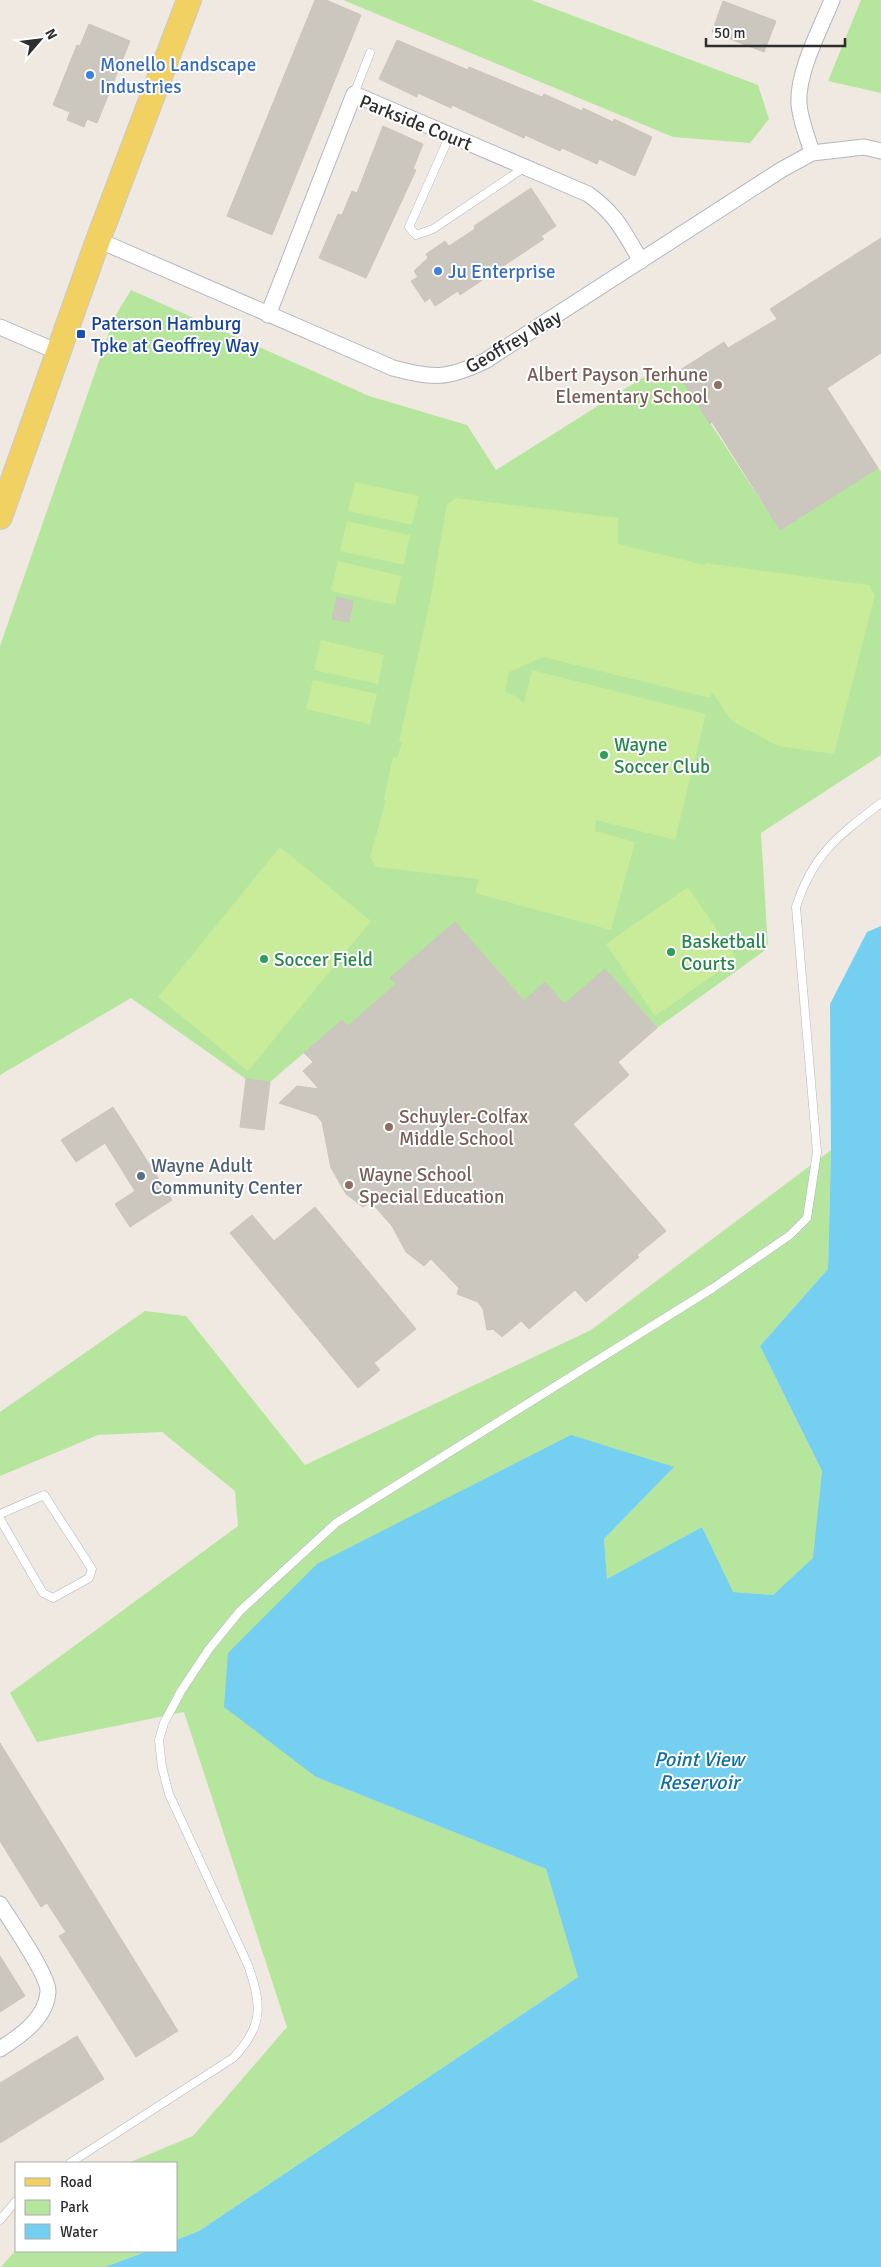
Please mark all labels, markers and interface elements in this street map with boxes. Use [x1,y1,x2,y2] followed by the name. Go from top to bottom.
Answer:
[15,15,65,65] north arrow
[706,15,845,47] scale bar
[714,24,745,42] text: 50 m
[41,26,61,42] text: N
[100,53,256,99] place label: Monello Landscape Industries
[84,69,96,81] marker: Monello Landscape Industries
[356,89,476,157] street label: Parkside Court
[448,260,556,284] place label: Ju Enterprise
[432,265,444,277] marker: Ju Enterprise
[461,305,566,379] street label: Geoffrey Way
[91,312,259,358] place label: Paterson Hamburg Tpke at Geoffrey Way
[75,328,87,340] marker: Paterson Hamburg Tpke at Geoffrey Way
[527,363,708,409] place label: Albert Payson Terhune Elementary School
[712,379,724,391] marker: Albert Payson Terhune Elementary School
[614,733,710,779] place label: Wayne Soccer Club
[598,749,610,761] marker: Wayne Soccer Club
[681,930,766,976] place label: Basketball Courts
[665,946,677,958] marker: Basketball Courts
[274,948,373,972] place label: Soccer Field
[258,953,270,965] marker: Soccer Field
[399,1105,528,1151] place label: Schuyler-Colfax Middle School
[383,1121,395,1133] marker: Schuyler-Colfax Middle School
[151,1154,302,1200] place label: Wayne Adult Community Center
[359,1163,504,1209] place label: Wayne School Special Education
[135,1170,147,1182] marker: Wayne Adult Community Center
[343,1179,355,1191] marker: Wayne School Special Education
[654,1747,747,1795] water label: Point View Reservoir
[15,2162,178,2252] legend
[60,2173,92,2191] text: Road
[60,2198,89,2216] text: Park
[60,2223,98,2241] text: Water

